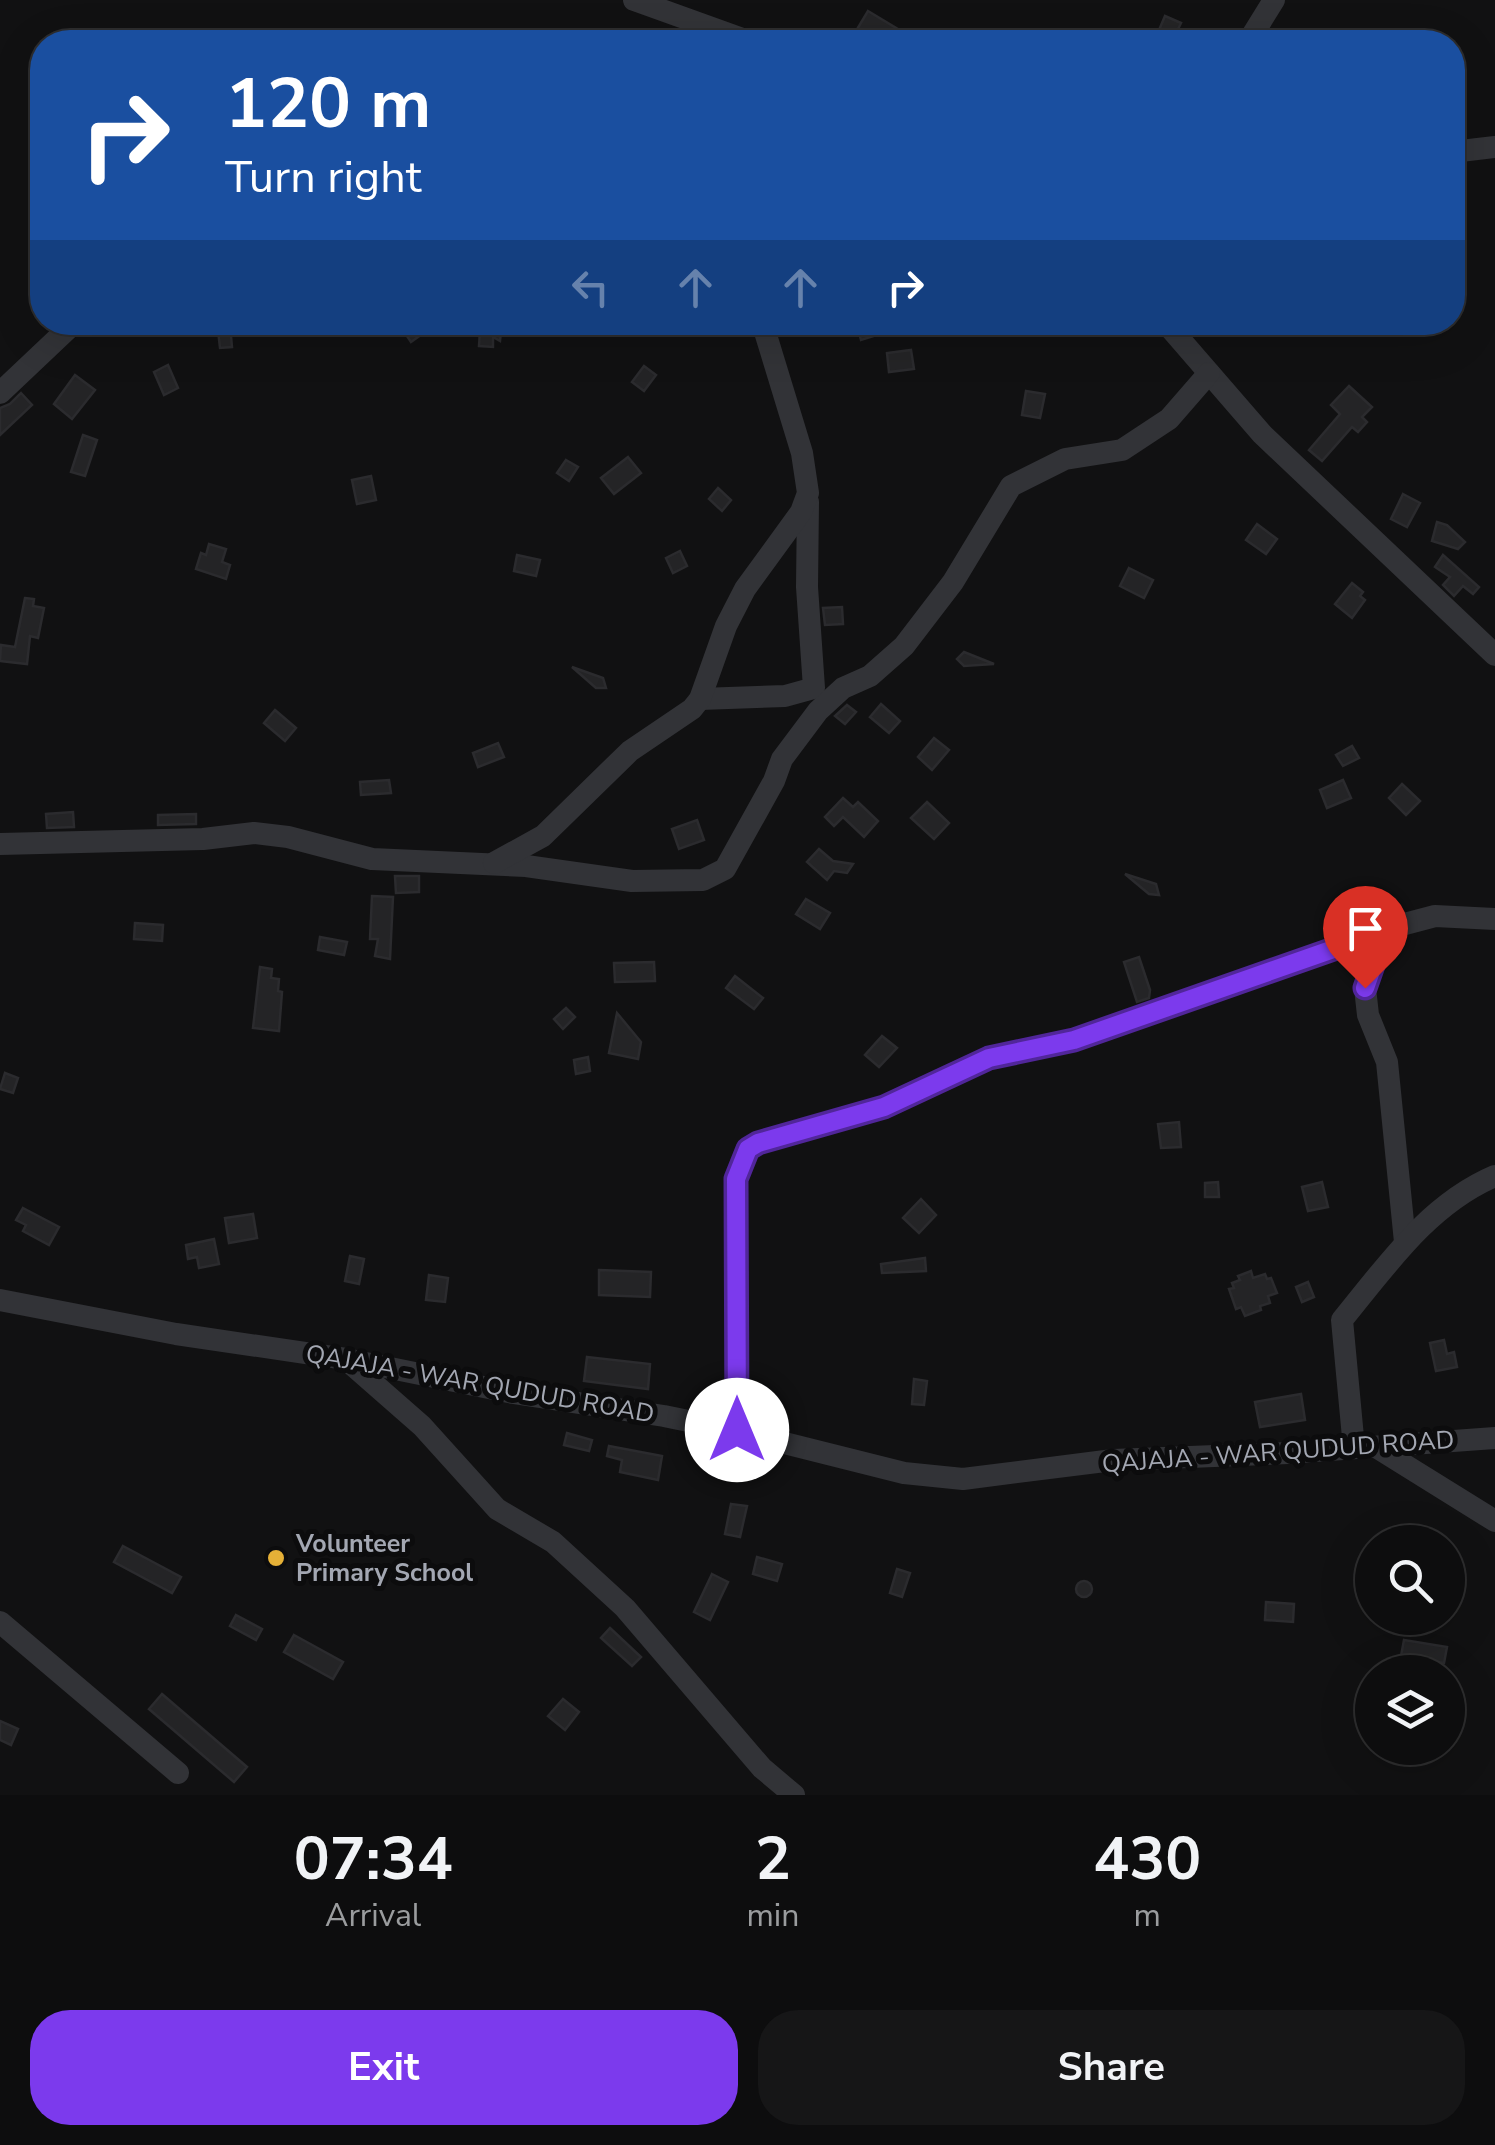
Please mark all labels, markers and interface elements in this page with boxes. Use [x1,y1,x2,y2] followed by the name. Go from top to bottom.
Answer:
[225,56,431,152] text: 120 m
[60,70,190,200] icon: right
[225,147,422,208] text: Turn right
[563,260,618,315] icon: left
[668,260,723,315] icon: ahead
[773,260,828,315] icon: ahead
[878,260,933,315] icon: right
[1323,886,1408,989] pin
[1338,901,1393,956] icon: arrive
[303,1337,657,1431] street label: QAJAJA - WAR QUDUD ROAD
[685,1378,789,1482] position arrow
[1101,1423,1455,1481] street label: QAJAJA - WAR QUDUD ROAD
[1355,1525,1465,1765] map controls
[1355,1525,1465,1635] button: search
[295,1527,473,1590] place label: Volunteer Primary School
[265,1547,287,1569] marker: Volunteer Primary School
[1355,1655,1465,1765] button: layers
[294,1818,453,1900] text: 07:34
[755,1818,791,1900] text: 2
[1093,1818,1201,1900] text: 430
[325,1894,421,1937] text: Arrival
[746,1894,799,1937] text: min
[1133,1894,1161,1937] text: m
[30,2010,738,2125] button: Exit
[758,2010,1465,2125] button: Share

